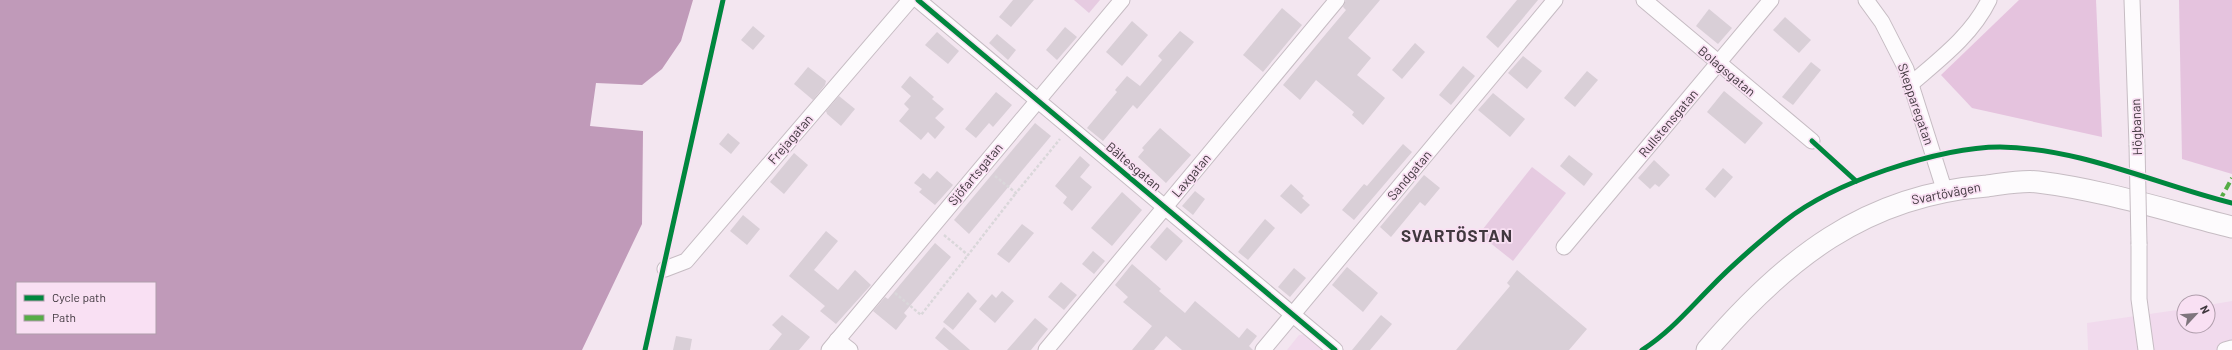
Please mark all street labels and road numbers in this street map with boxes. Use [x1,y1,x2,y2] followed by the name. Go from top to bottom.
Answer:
[1695,42,1759,100] street label: Bolagsgatan
[1895,61,1937,147] street label: Skepparegatan
[1635,86,1701,160] street label: Rullstensgatan
[2127,98,2145,156] street label: Högbanan
[764,111,816,167] street label: Frejagatan
[1103,138,1165,194] street label: Bältesgatan
[944,140,1006,208] street label: Sjöfartsgatan
[1384,147,1434,203] street label: Sandgatan
[1168,150,1214,200] street label: Laxgatan
[1910,178,1982,208] street label: Svartövägen

